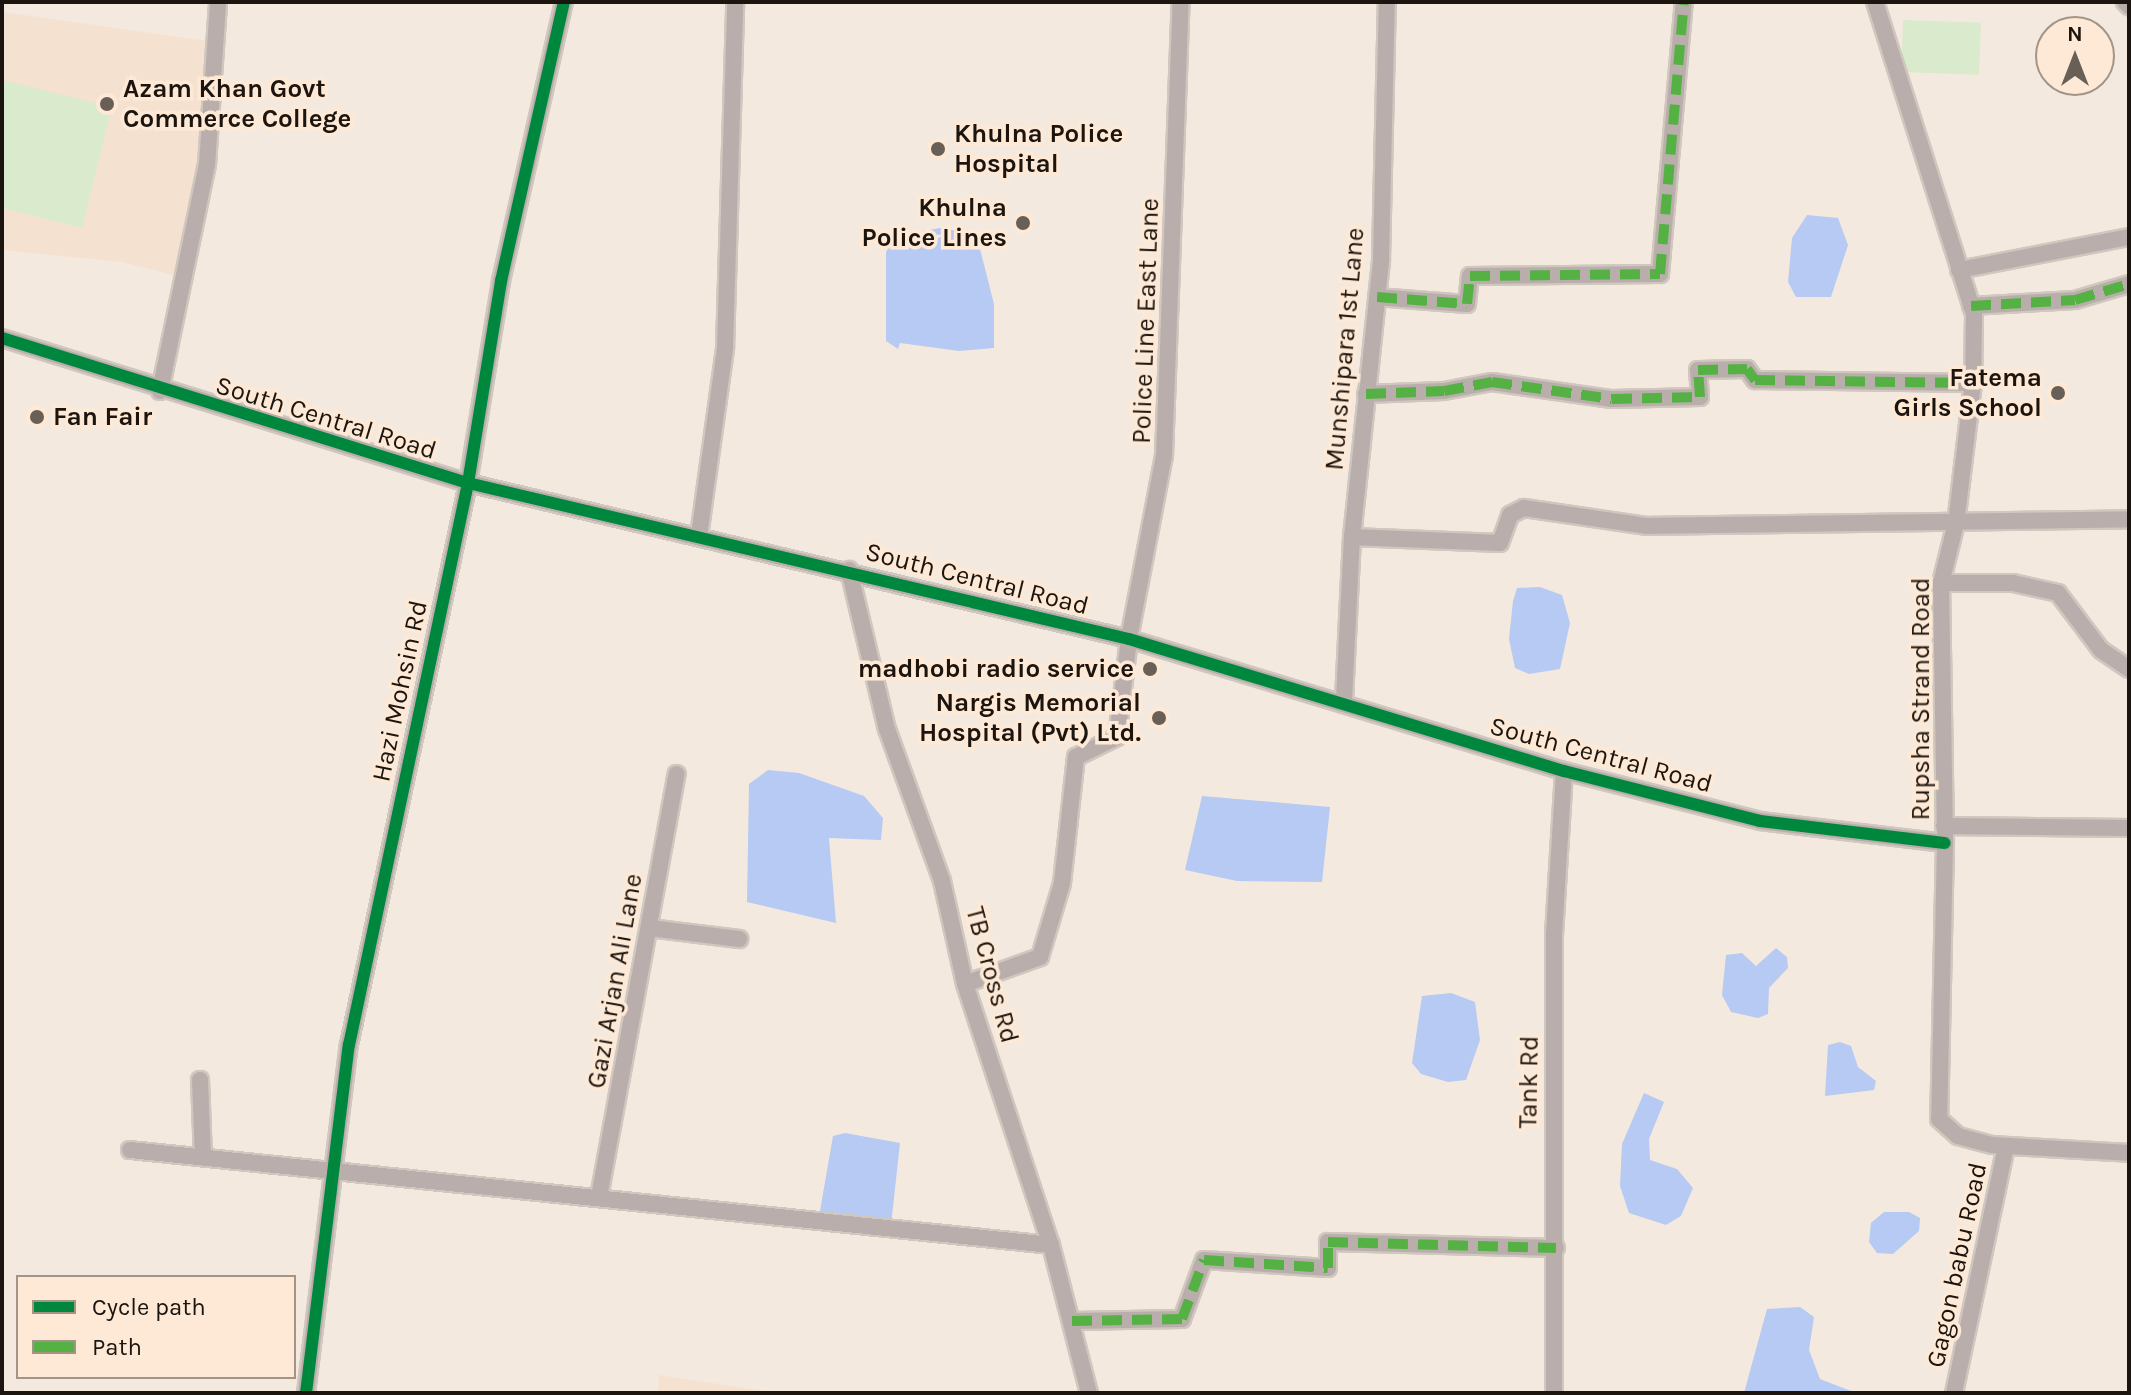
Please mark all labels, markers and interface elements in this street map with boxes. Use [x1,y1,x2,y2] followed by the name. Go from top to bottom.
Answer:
[2035,16,2115,96] north arrow
[2067,21,2083,47] text: N
[123,73,351,134] place label: Azam Khan Govt Commerce College
[98,95,116,113] marker: Azam Khan Govt Commerce College
[954,118,1123,180] place label: Khulna Police Hospital
[929,140,947,158] marker: Khulna Police Hospital
[862,192,1007,254] place label: Khulna Police Lines
[1126,198,1166,444] street label: Police Line East Lane
[1014,214,1032,232] marker: Khulna Police Lines
[1319,226,1371,472] street label: Munshipara 1st Lane
[1894,362,2042,424] place label: Fatema Girls School
[212,370,440,466] street label: South Central Road
[2049,384,2067,402] marker: Fatema Girls School
[53,401,152,433] place label: Fan Fair
[28,408,46,426] marker: Fan Fair
[862,536,1092,622] street label: South Central Road
[1905,577,1937,821] street label: Rupsha Strand Road
[366,598,434,784] street label: Hazi Mohsin Rd
[858,653,1134,685] place label: madhobi radio service
[1141,660,1159,678] marker: madhobi radio service
[919,687,1141,748] place label: Nargis Memorial Hospital (Pvt) Ltd.
[1148,707,1170,729] marker: Nargis Memorial Hospital (Pvt) Ltd.
[1486,710,1716,800] street label: South Central Road
[581,871,649,1091] street label: Gazi Arjan Ali Lane
[959,903,1025,1047] street label: TB Cross Rd
[1513,1035,1545,1129] street label: Tank Rd
[1920,1160,1994,1370] street label: Gagon babu Road
[16,1275,296,1379] legend
[92,1293,206,1321] text: Cycle path
[92,1333,142,1361] text: Path

